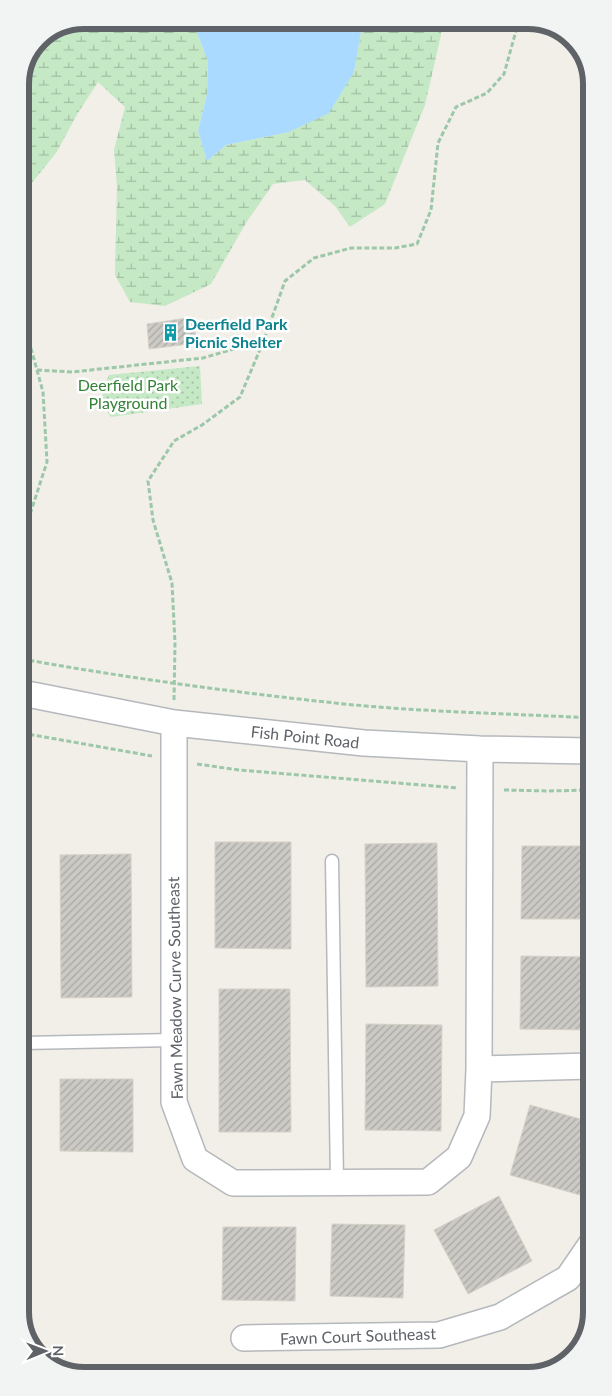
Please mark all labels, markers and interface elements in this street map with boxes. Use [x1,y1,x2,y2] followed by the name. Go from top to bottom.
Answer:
[185,314,288,351] place label: Deerfield Park Picnic Shelter
[161,323,181,343] building icon: Deerfield Park Picnic Shelter
[78,375,179,412] park label: Deerfield Park Playground
[250,721,360,752] street label: Fish Point Road
[163,876,186,1100] street label: Fawn Meadow Curve Southeast
[280,1323,436,1348] street label: Fawn Court Southeast
[20,1326,70,1376] north arrow
[50,1345,67,1356] text: N

